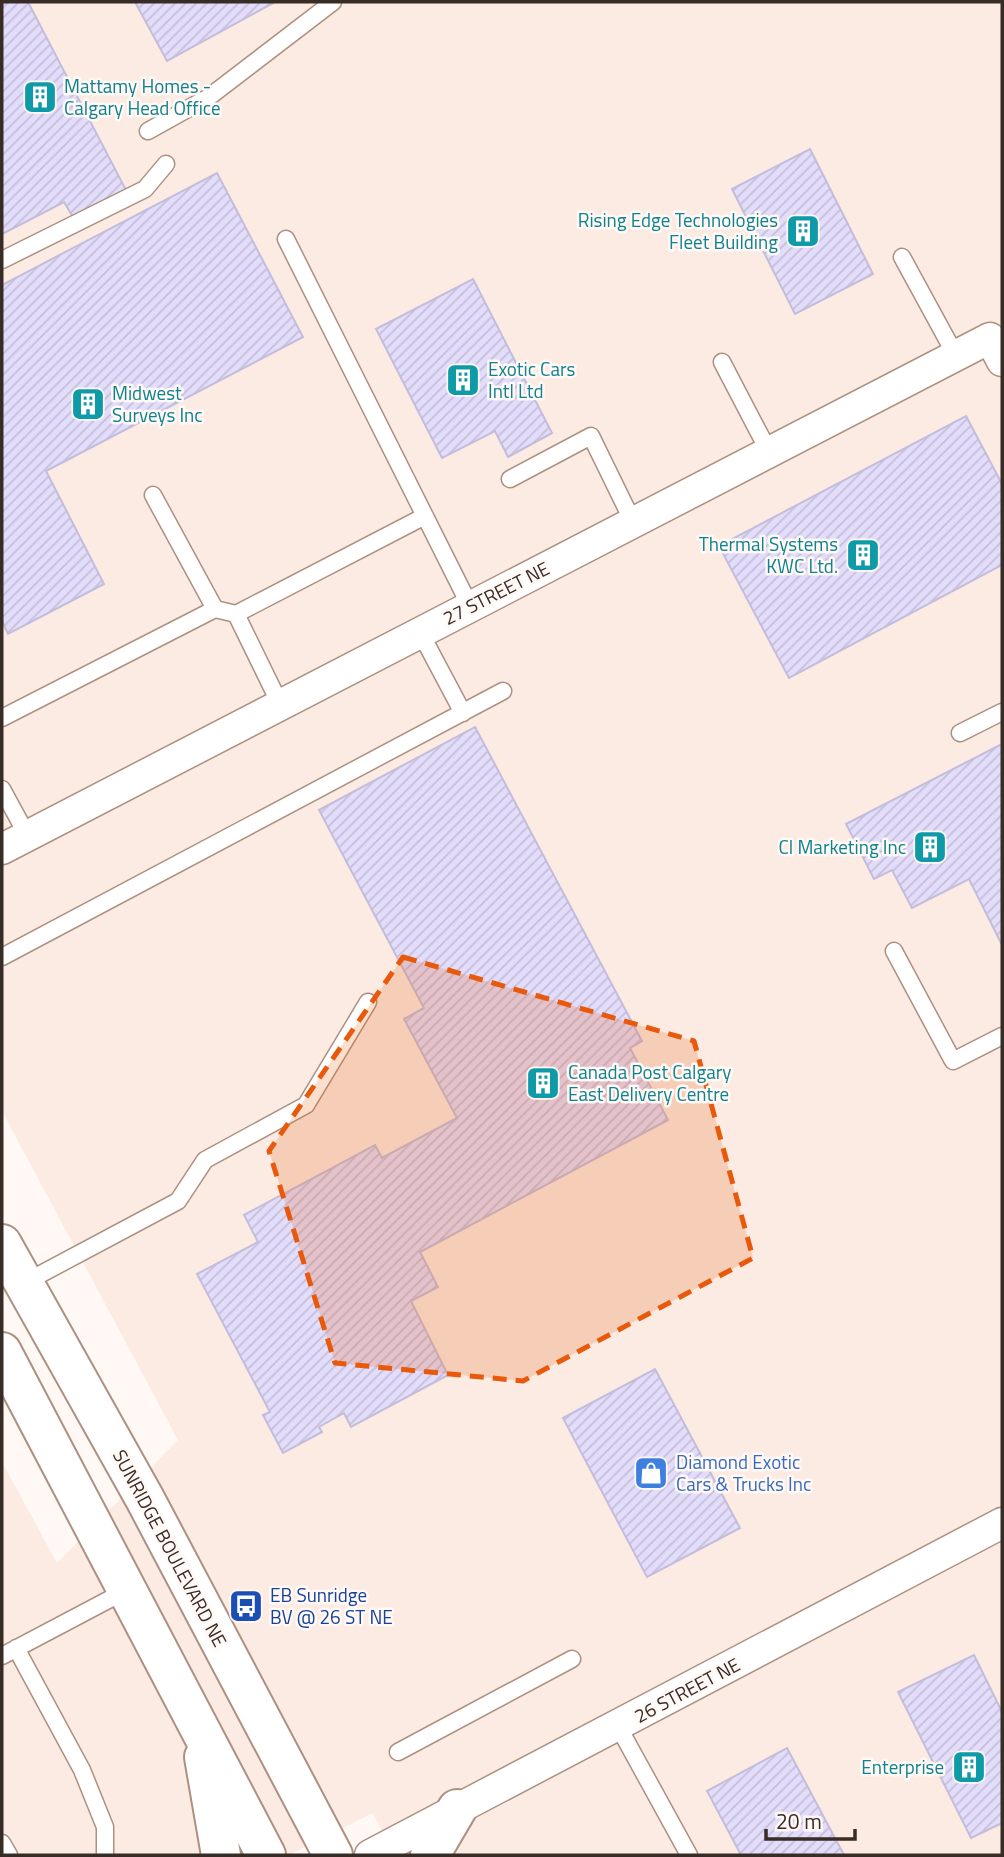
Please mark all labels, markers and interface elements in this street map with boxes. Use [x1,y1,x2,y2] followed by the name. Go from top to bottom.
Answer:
[64,71,221,122] place label: Mattamy Homes - Calgary Head Office
[21,78,59,116] building icon: Mattamy Homes - Calgary Head Office
[578,205,778,256] place label: Rising Edge Technologies Fleet Building
[784,212,822,250] building icon: Rising Edge Technologies Fleet Building
[488,354,576,405] place label: Exotic Cars Intl Ltd
[444,361,482,399] building icon: Exotic Cars Intl Ltd
[112,378,203,429] place label: Midwest Surveys Inc
[69,385,107,423] building icon: Midwest Surveys Inc
[699,529,838,580] place label: Thermal Systems KWC Ltd.
[844,536,882,574] building icon: Thermal Systems KWC Ltd.
[438,553,554,632] street label: 27 STREET NE
[911,828,949,866] building icon: Cl Marketing Inc
[779,832,906,861] place label: Cl Marketing Inc
[568,1057,732,1108] place label: Canada Post Calgary East Delivery Centre
[524,1064,562,1102] building icon: Canada Post Calgary East Delivery Centre
[106,1444,235,1652] street label: SUNRIDGE BOULEVARD NE
[676,1447,811,1498] place label: Diamond Exotic Cars & Trucks Inc
[632,1454,670,1492] shop icon: Diamond Exotic Cars & Trucks Inc
[270,1580,393,1631] place label: EB Sunridge BV @ 26 ST NE
[227,1587,265,1625] bus stop icon: EB Sunridge BV @ 26 ST NE
[629,1650,745,1730] street label: 26 STREET NE
[950,1748,988,1786] building icon: Enterprise
[861,1752,944,1781] place label: Enterprise
[766,1798,855,1842] scale bar
[776,1805,822,1837] text: 20 m

